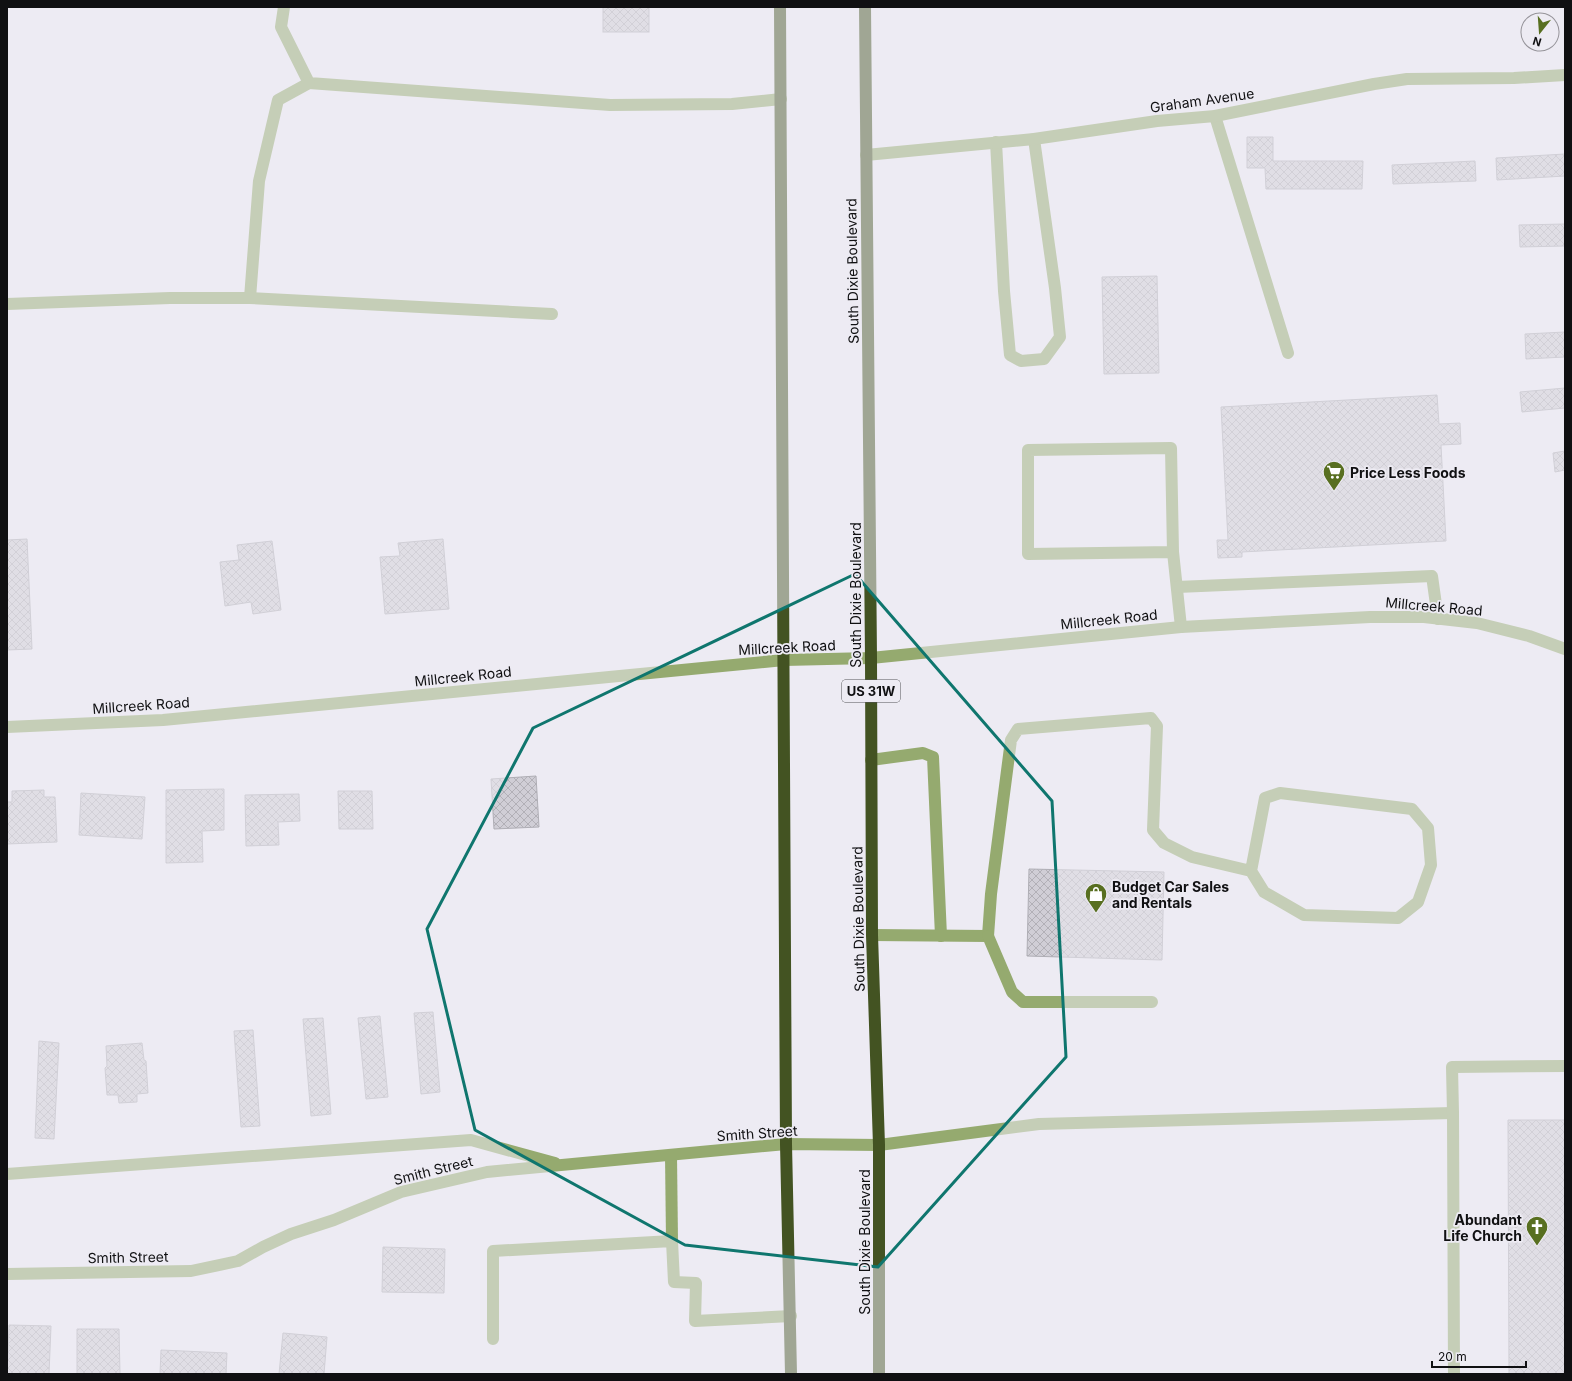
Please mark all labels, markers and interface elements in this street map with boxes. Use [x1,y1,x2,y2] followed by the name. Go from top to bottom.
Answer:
[1520,12,1560,52] north arrow
[1531,34,1543,49] text: N
[1149,84,1255,116] street label: Graham Avenue
[842,198,862,344] street label: South Dixie Boulevard
[1321,459,1347,492] supermarket icon: Price Less Foods
[1350,464,1466,481] place label: Price Less Foods
[847,522,864,668] street label: South Dixie Boulevard
[1385,593,1483,619] street label: Millcreek Road
[1060,605,1158,633] street label: Millcreek Road
[738,636,836,658] street label: Millcreek Road
[414,662,512,690] street label: Millcreek Road
[842,680,900,702] road number: US 31W
[92,693,190,717] street label: Millcreek Road
[848,846,868,992] street label: South Dixie Boulevard
[1112,878,1229,911] place label: Budget Car Sales and Rentals
[1083,881,1109,914] shop icon: Budget Car Sales and Rentals
[716,1122,798,1144] street label: Smith Street
[392,1152,475,1188] street label: Smith Street
[856,1169,873,1315] street label: South Dixie Boulevard
[1443,1211,1522,1244] place label: Abundant Life Church
[1524,1214,1550,1247] church icon: Abundant Life Church
[87,1248,169,1266] street label: Smith Street
[1432,1343,1526,1369] scale bar
[1438,1349,1467,1364] text: 20 m

